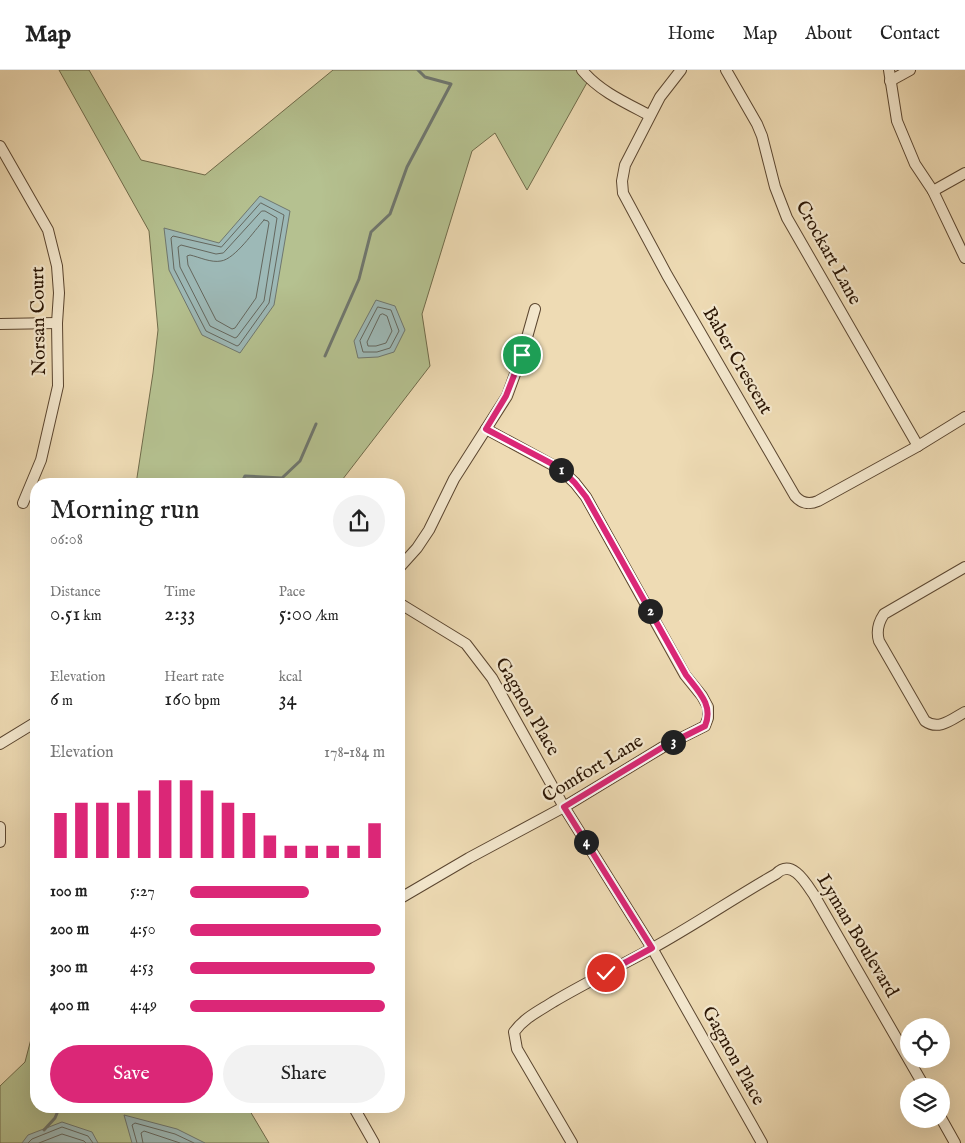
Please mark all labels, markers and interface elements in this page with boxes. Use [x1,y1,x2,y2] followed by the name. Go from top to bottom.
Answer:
[25,19,71,50] text: Map
[668,23,715,46] text: Home
[743,23,777,46] text: Map
[805,23,852,46] text: About
[880,23,940,46] text: Contact
[790,197,867,310] street label: Crockart Lane
[26,266,52,376] street label: Norsan Court
[697,303,778,419] street label: Baber Crescent
[501,334,543,376] pin
[508,341,536,369] icon: arrive
[548,458,574,482] pin: 1
[559,461,564,479] text: 1
[50,493,200,528] text: Morning run
[333,495,385,547] button: share
[50,530,83,550] text: 06:08
[50,583,101,601] text: Distance
[164,583,195,601] text: Time
[279,583,305,601] text: Pace
[638,598,662,624] pin: 2
[50,601,80,628] text: 0.51
[164,601,195,628] text: 2:33
[279,601,312,628] text: 5:00
[647,602,654,620] text: 2
[80,607,102,625] text: km
[312,607,339,625] text: /km
[489,654,565,761] street label: Gagnon Place
[50,668,106,686] text: Elevation
[164,668,224,686] text: Heart rate
[279,668,302,686] text: kcal
[50,686,59,713] text: 6
[164,686,191,713] text: 160
[279,686,297,713] text: 34
[59,692,73,710] text: m
[191,692,220,710] text: bpm
[538,729,648,809] street label: Comfort Lane
[660,730,686,754] pin: 3
[671,733,676,751] text: 3
[50,743,113,763] text: Elevation
[324,743,385,763] text: 178–184 m
[574,830,598,854] pin: 4
[583,833,590,851] text: 4
[811,870,904,1003] street label: Lyman Boulevard
[50,882,87,902] text: 100 m
[130,882,155,902] text: 5:27
[50,920,89,940] text: 200 m
[130,920,156,940] text: 4:50
[585,952,627,994] pin
[50,958,88,978] text: 300 m
[130,958,154,978] text: 4:53
[592,959,620,987] icon: check
[50,996,89,1016] text: 400 m
[130,996,157,1016] text: 4:49
[696,1002,770,1110] street label: Gagnon Place
[900,1018,950,1128] map controls
[900,1018,950,1068] button: locate
[50,1045,213,1103] button: Save
[223,1045,385,1103] button: Share
[900,1078,950,1128] button: layers

